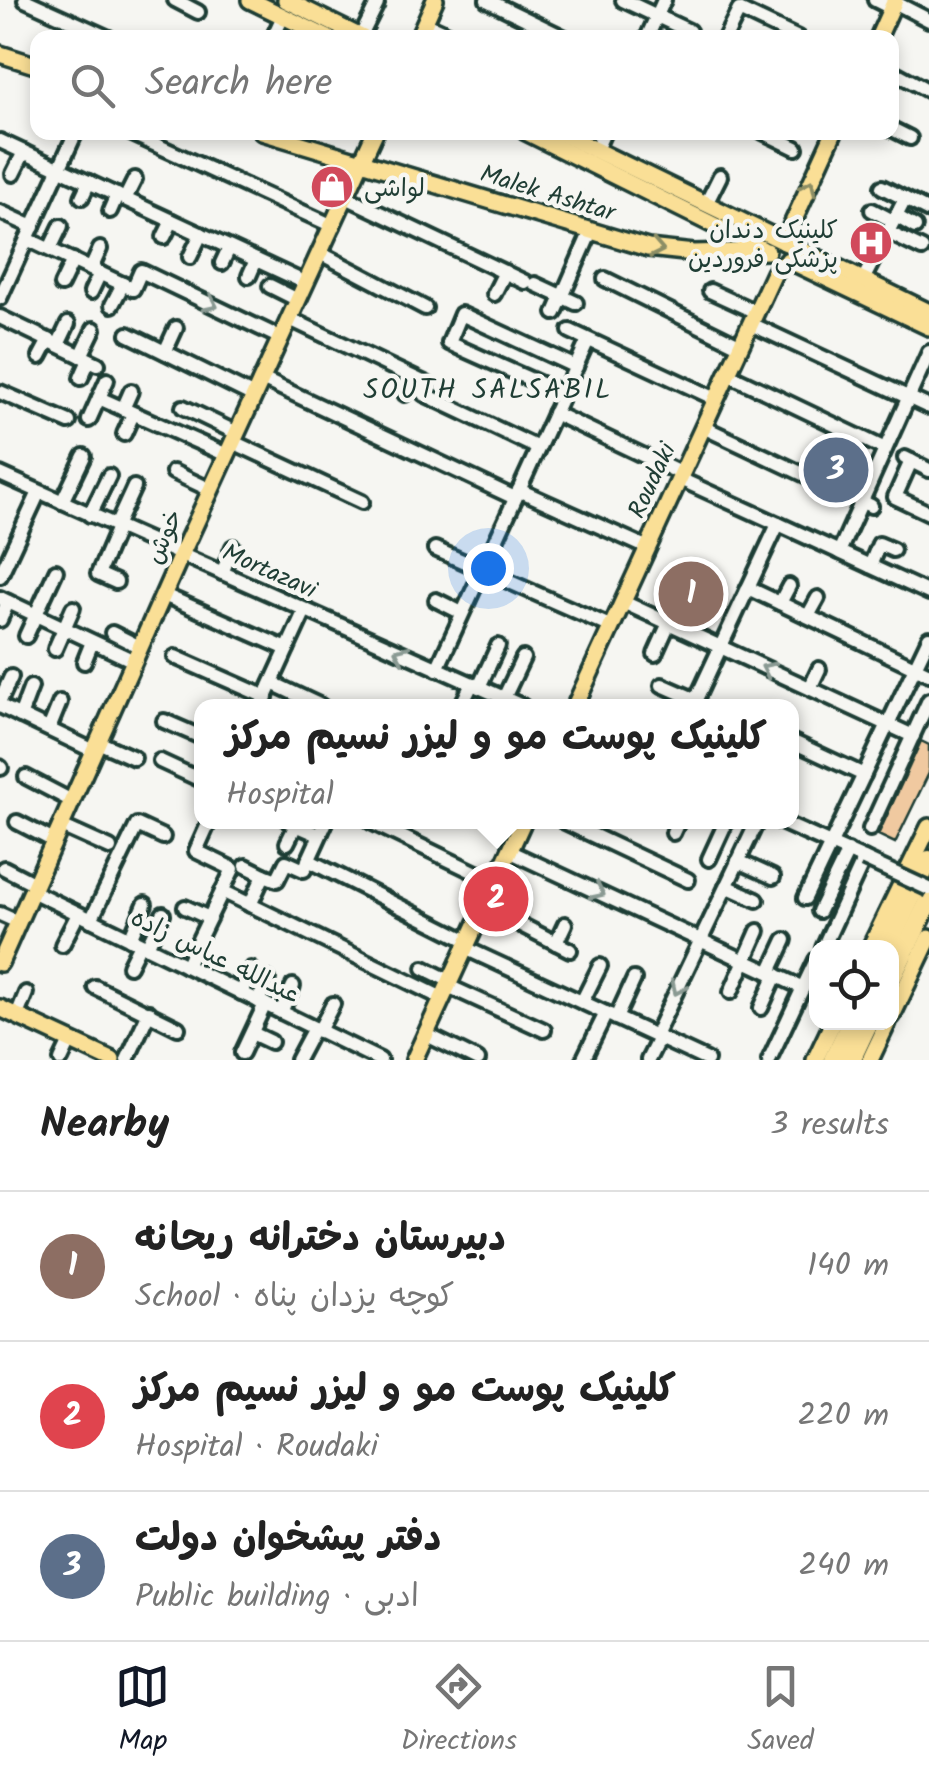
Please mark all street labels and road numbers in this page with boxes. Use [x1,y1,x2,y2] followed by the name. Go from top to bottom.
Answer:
[475,154,622,234] street label: Malek Ashtar
[618,435,688,525] street label: Roudaki
[135,503,195,571] street label: خوش
[215,533,324,611] street label: Mortazavi
[123,898,307,1015] street label: عبدالله عباس زاده

